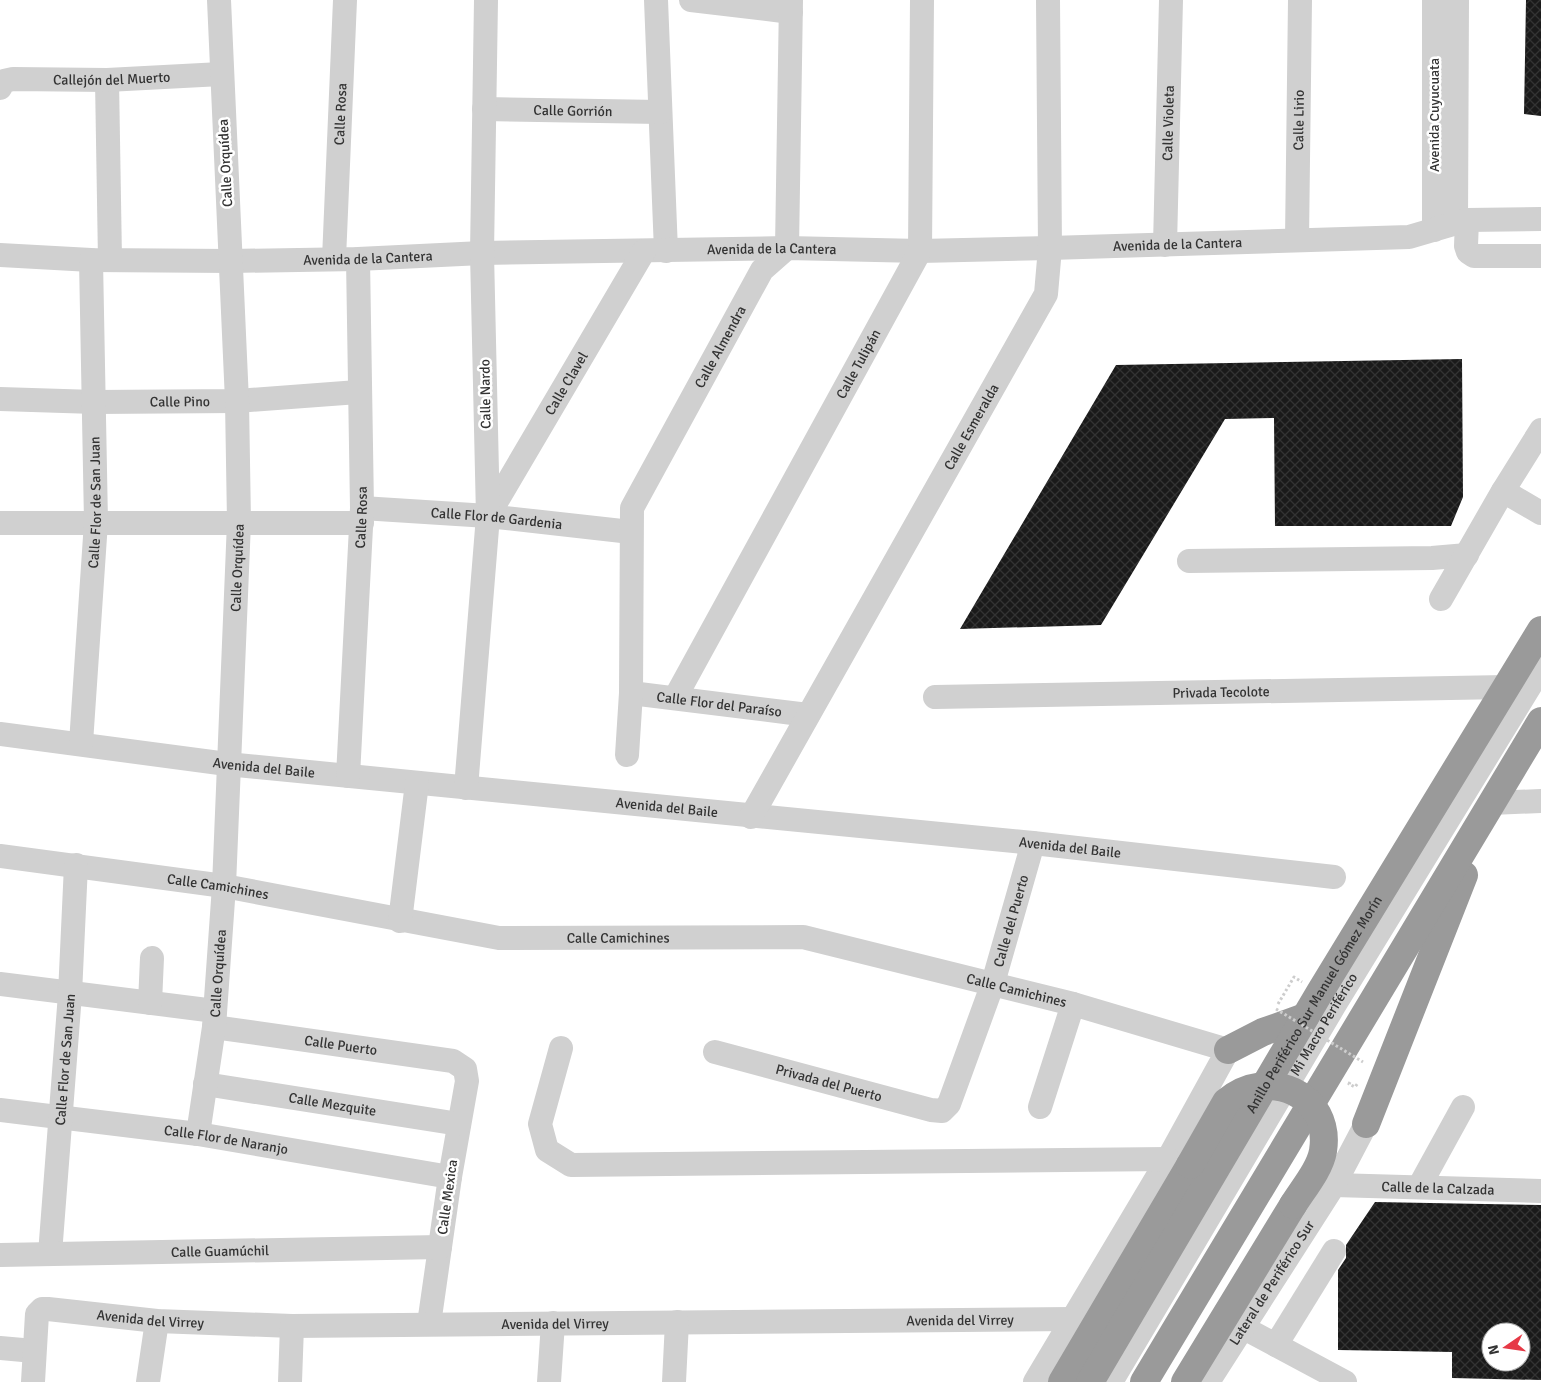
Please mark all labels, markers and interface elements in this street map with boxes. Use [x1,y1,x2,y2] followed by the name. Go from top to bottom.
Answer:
[1426,58,1443,172] street label: Avenida Cuyucuata
[53,69,171,89] street label: Callejón del Muerto
[331,83,350,146] street label: Calle Rosa
[1159,85,1178,161] street label: Calle Violeta
[1290,89,1308,151] street label: Calle Lirio
[533,102,613,120] street label: Calle Gorrión
[215,119,236,207] street label: Calle Orquídea
[1113,234,1243,255] street label: Avenida de la Cantera
[707,240,837,258] street label: Avenida de la Cantera
[303,247,433,269] street label: Avenida de la Cantera
[691,303,750,391] street label: Calle Almendra
[833,326,885,402] street label: Calle Tulipán
[541,349,592,418] street label: Calle Clavel
[476,359,495,429] street label: Calle Nardo
[940,381,1003,473] street label: Calle Esmeralda
[150,393,210,411] street label: Calle Pino
[85,436,105,569] street label: Calle Flor de San Juan
[352,486,371,549] street label: Calle Rosa
[430,504,563,533] street label: Calle Flor de Gardenia
[227,523,248,612] street label: Calle Orquídea
[1172,683,1270,702] street label: Privada Tecolote
[656,688,783,721] street label: Calle Flor del Paraíso
[212,754,316,782] street label: Avenida del Baile
[615,794,719,821] street label: Avenida del Baile
[1018,834,1122,862] street label: Avenida del Baile
[166,870,270,903] street label: Calle Camichines
[990,873,1032,969] street label: Calle del Puerto
[1242,893,1386,1116] street label: Anillo Periférico Sur Manuel Gómez Morín
[207,929,230,1018] street label: Calle Orquídea
[567,929,670,947] street label: Calle Camichines
[965,970,1068,1011] street label: Calle Camichines
[1287,970,1361,1079] street label: Mi Macro Periférico
[52,993,79,1126] street label: Calle Flor de San Juan
[303,1032,378,1059] street label: Calle Puerto
[774,1061,884,1105] street label: Privada del Puerto
[287,1089,377,1120] street label: Calle Mezquite
[163,1122,289,1158] street label: Calle Flor de Naranjo
[434,1158,461,1236] street label: Calle Mexica
[1381,1178,1495,1199] street label: Calle de la Calzada
[1226,1217,1319,1348] street label: Lateral de Periférico Sur
[171,1242,269,1261] street label: Calle Guamúchil
[96,1306,205,1332] street label: Avenida del Virrey
[906,1312,1014,1329] street label: Avenida del Virrey
[501,1315,609,1333] street label: Avenida del Virrey
[1481,1322,1531,1372] north arrow
[1484,1343,1503,1356] text: N

